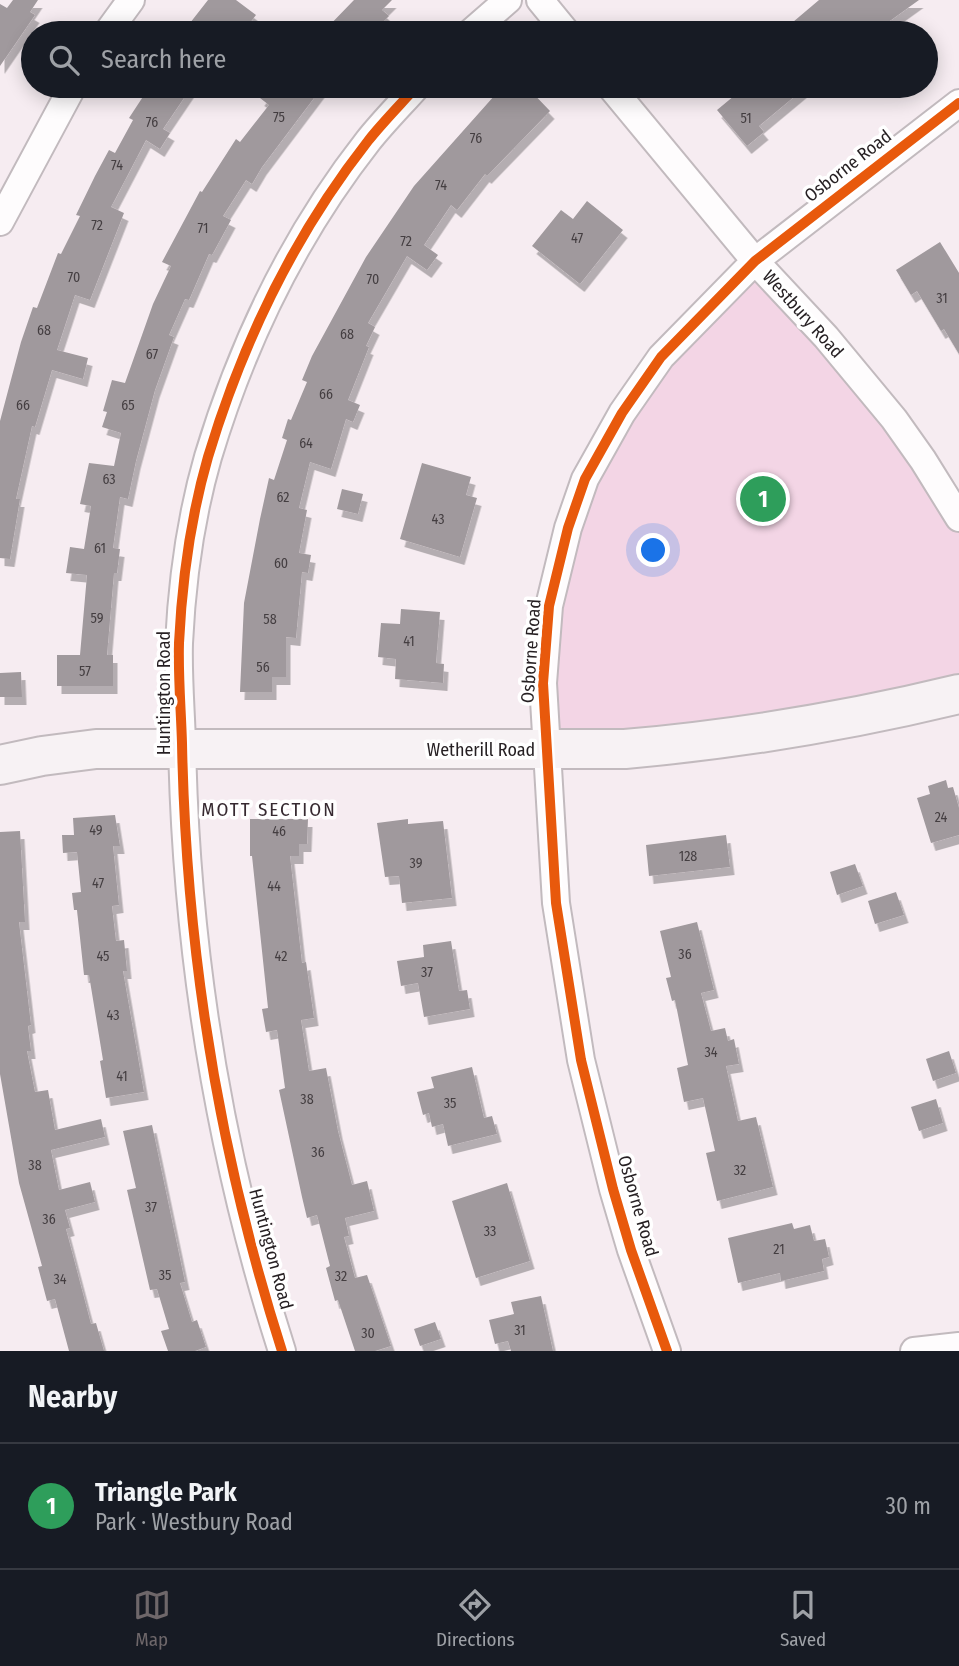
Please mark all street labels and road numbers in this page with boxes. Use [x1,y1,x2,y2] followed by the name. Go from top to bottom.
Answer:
[800,125,896,207] street label: Osborne Road
[758,266,848,362] street label: Westbury Road
[516,598,546,704] street label: Osborne Road
[153,631,175,755] street label: Huntington Road
[427,739,535,761] street label: Wetherill Road
[613,1153,663,1259] street label: Osborne Road
[244,1186,298,1312] street label: Huntington Road

